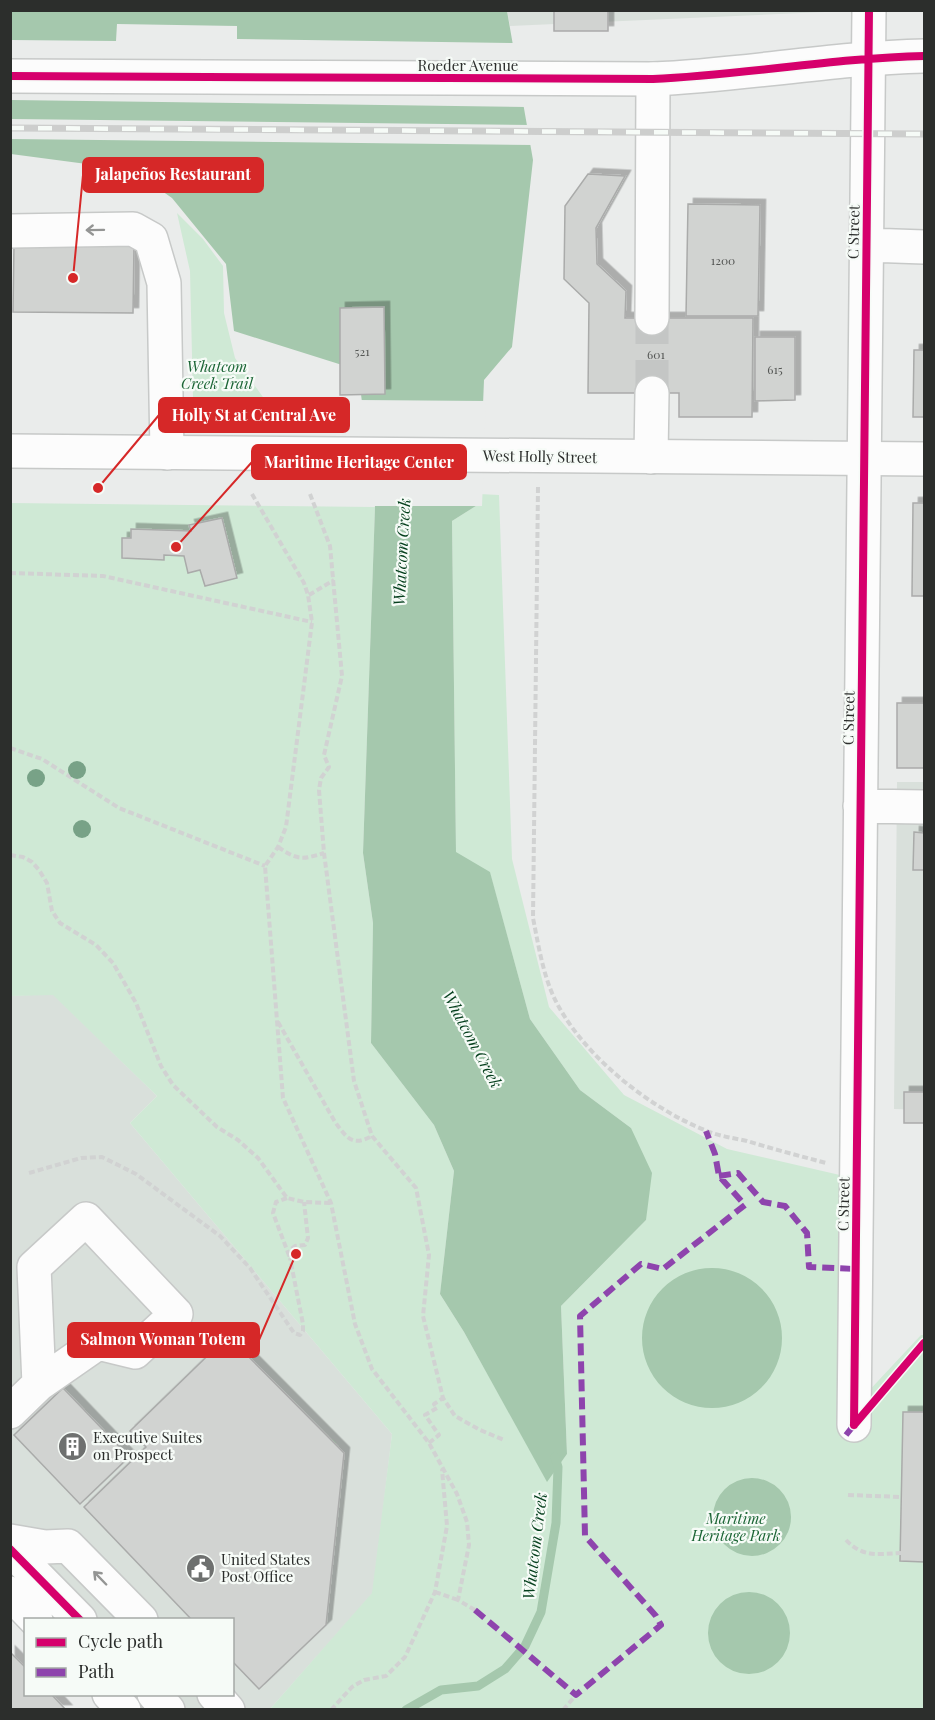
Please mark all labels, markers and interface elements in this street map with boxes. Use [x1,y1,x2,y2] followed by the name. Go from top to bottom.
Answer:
[418,55,518,75] street label: Roeder Avenue
[83,158,263,192] callout: Jalapeños Restaurant
[94,163,251,184] text: Jalapeños Restaurant
[843,204,863,259] street label: C Street
[85,224,105,236] one-way arrow
[711,252,735,268] house number: 1200
[354,343,370,359] house number: 521
[647,346,665,362] house number: 601
[181,356,254,393] park label: Whatcom Creek Trail
[767,361,783,377] house number: 615
[159,398,349,432] callout: Holly St at Central Ave
[172,404,336,425] text: Holly St at Central Ave
[252,445,466,479] callout: Maritime Heritage Center
[482,445,598,467] street label: West Holly Street
[264,451,454,472] text: Maritime Heritage Center
[388,498,414,606] water label: Whatcom Creek
[838,690,858,745] street label: C Street
[438,987,508,1091] water label: Whatcom Creek
[833,1176,853,1231] street label: C Street
[68,1323,259,1357] callout: Salmon Woman Totem
[80,1328,246,1349] text: Salmon Woman Totem
[93,1427,202,1464] place label: Executive Suites on Prospect
[56,1430,88,1462] building icon: Executive Suites on Prospect
[517,1491,551,1601] water label: Whatcom Creek
[691,1508,781,1545] park label: Maritime Heritage Park
[221,1549,310,1586] place label: United States Post Office
[184,1552,216,1584] public building icon: United States Post Office
[92,1570,107,1585] one-way arrow
[24,1618,234,1696] legend
[78,1629,163,1653] text: Cycle path
[78,1659,115,1683] text: Path

